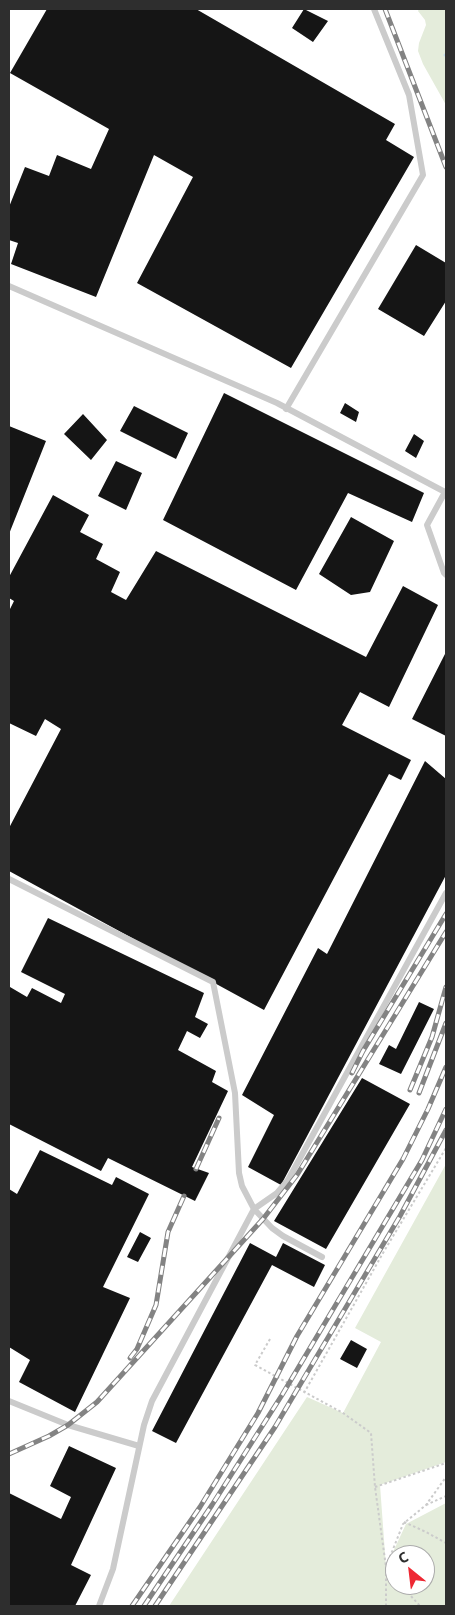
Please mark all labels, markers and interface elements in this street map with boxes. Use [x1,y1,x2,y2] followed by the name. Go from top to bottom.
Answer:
[385,1545,435,1595] north arrow
[394,1547,412,1568] text: С

